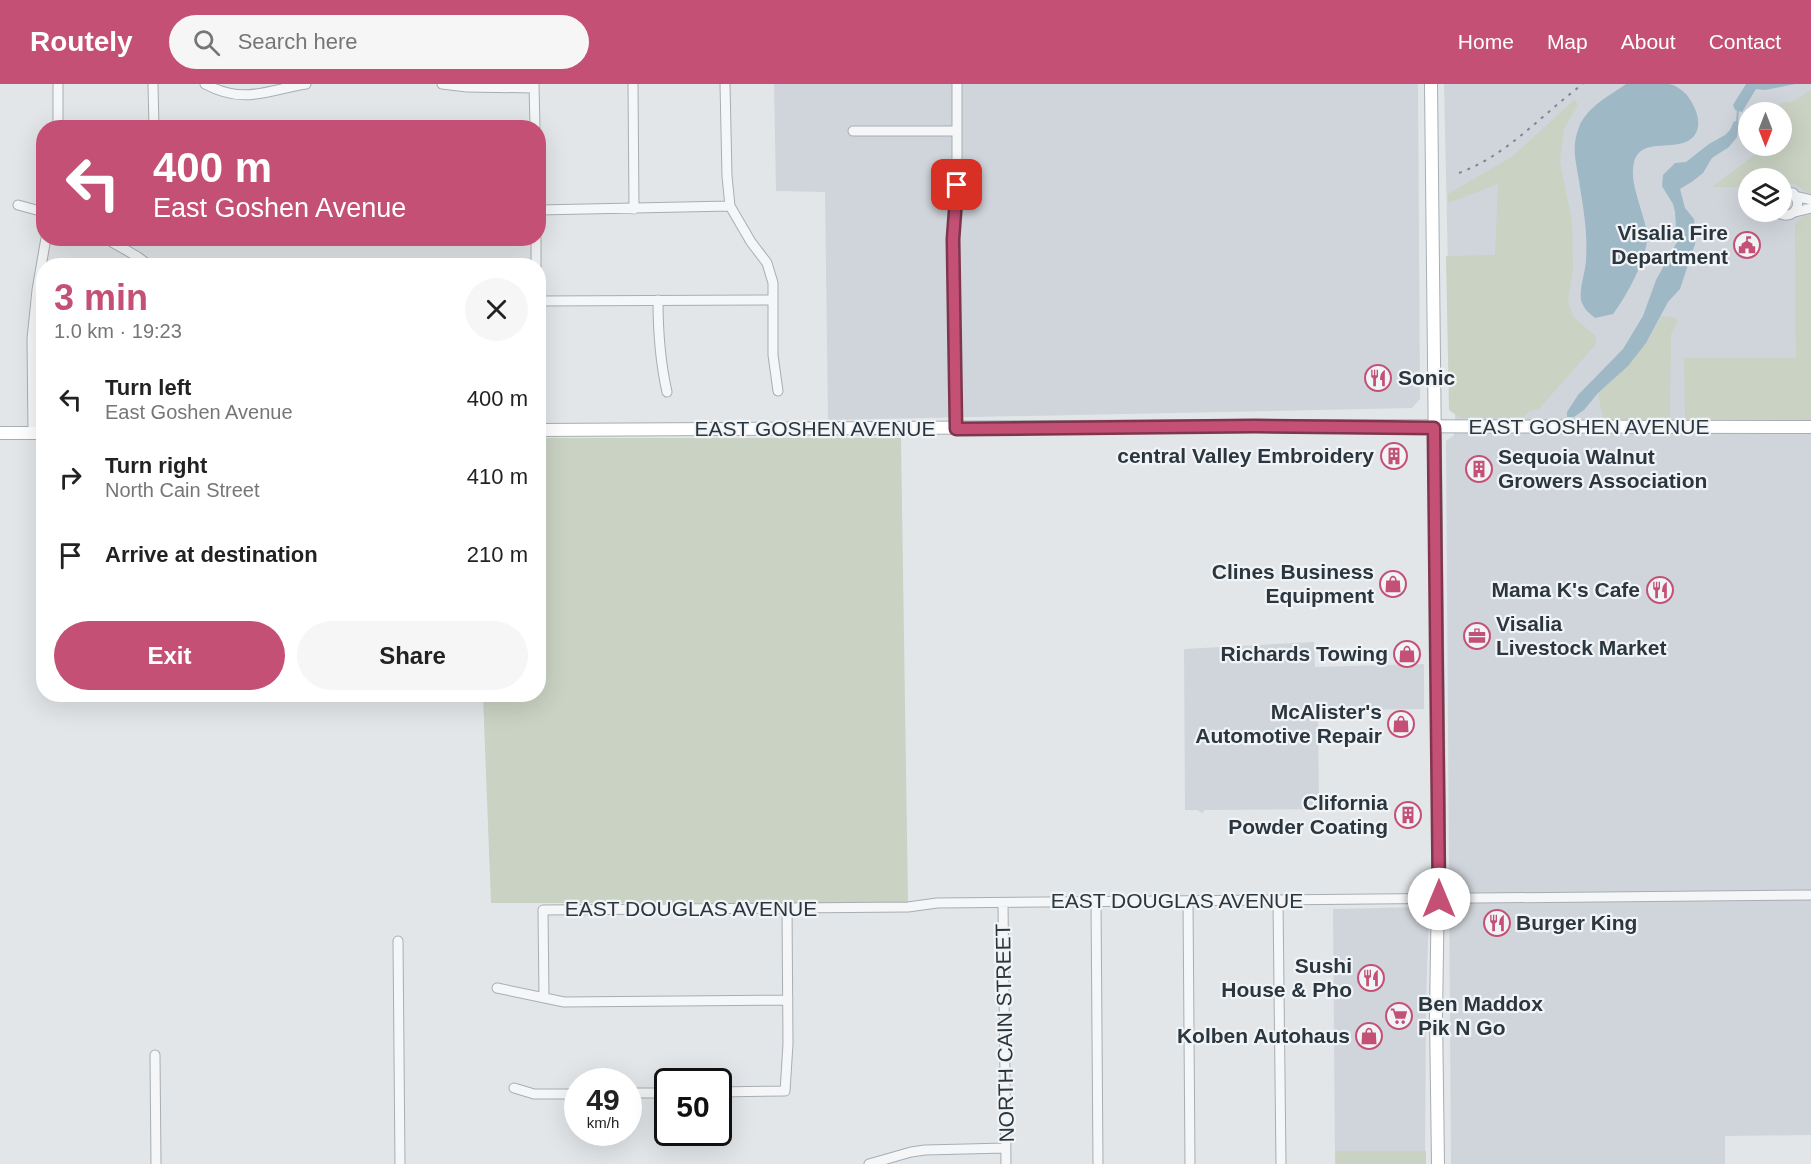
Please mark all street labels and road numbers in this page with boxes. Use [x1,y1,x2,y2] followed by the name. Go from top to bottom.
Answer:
[1469,415,1709,438] street label: EAST GOSHEN AVENUE
[695,417,935,440] street label: EAST GOSHEN AVENUE
[1051,889,1303,912] street label: EAST DOUGLAS AVENUE
[565,897,817,920] street label: EAST DOUGLAS AVENUE
[991,923,1018,1143] street label: NORTH CAIN STREET

